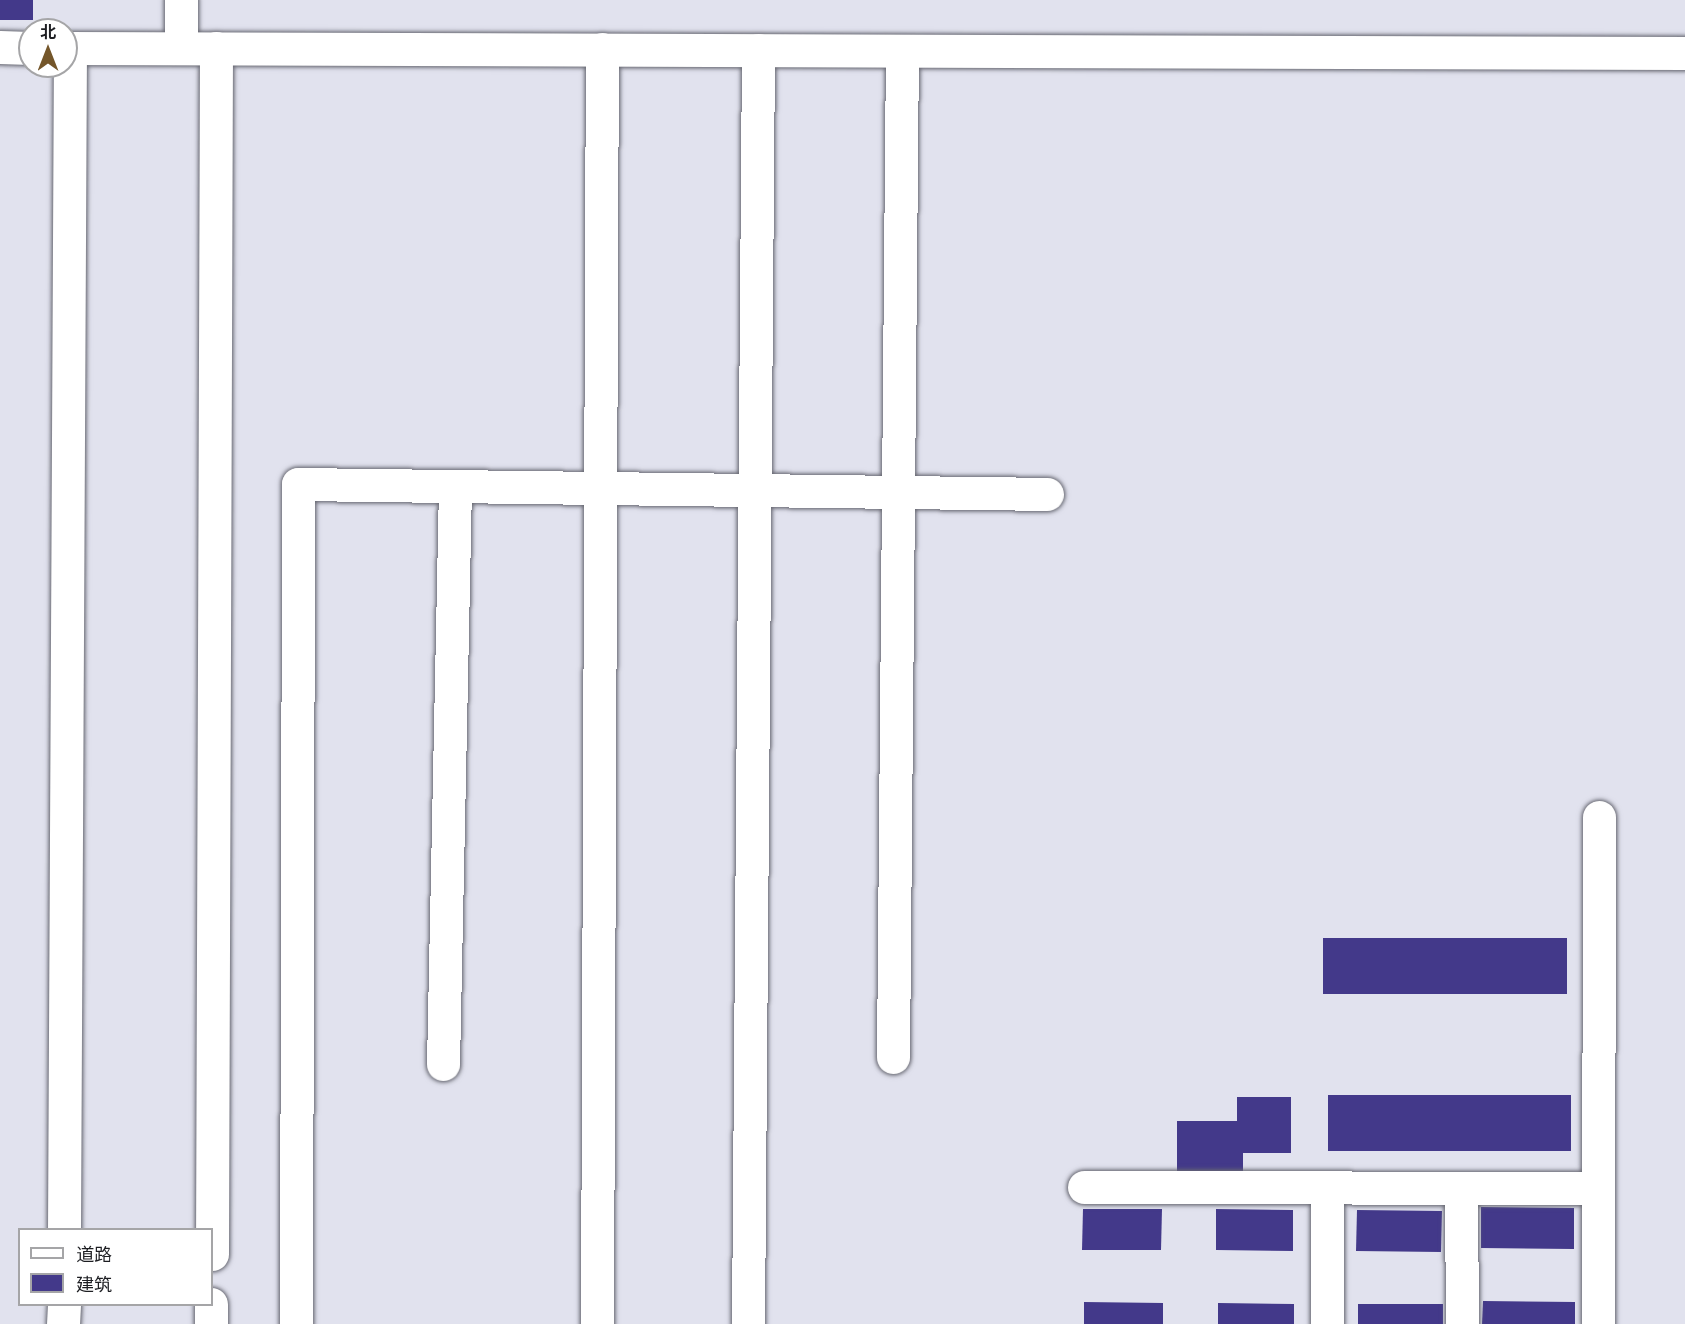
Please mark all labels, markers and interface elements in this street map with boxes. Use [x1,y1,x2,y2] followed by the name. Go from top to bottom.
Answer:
[18,18,78,78] north arrow
[40,23,56,41] text: 北
[18,1228,213,1306] legend
[76,1244,112,1264] text: 道路
[76,1274,112,1294] text: 建筑

